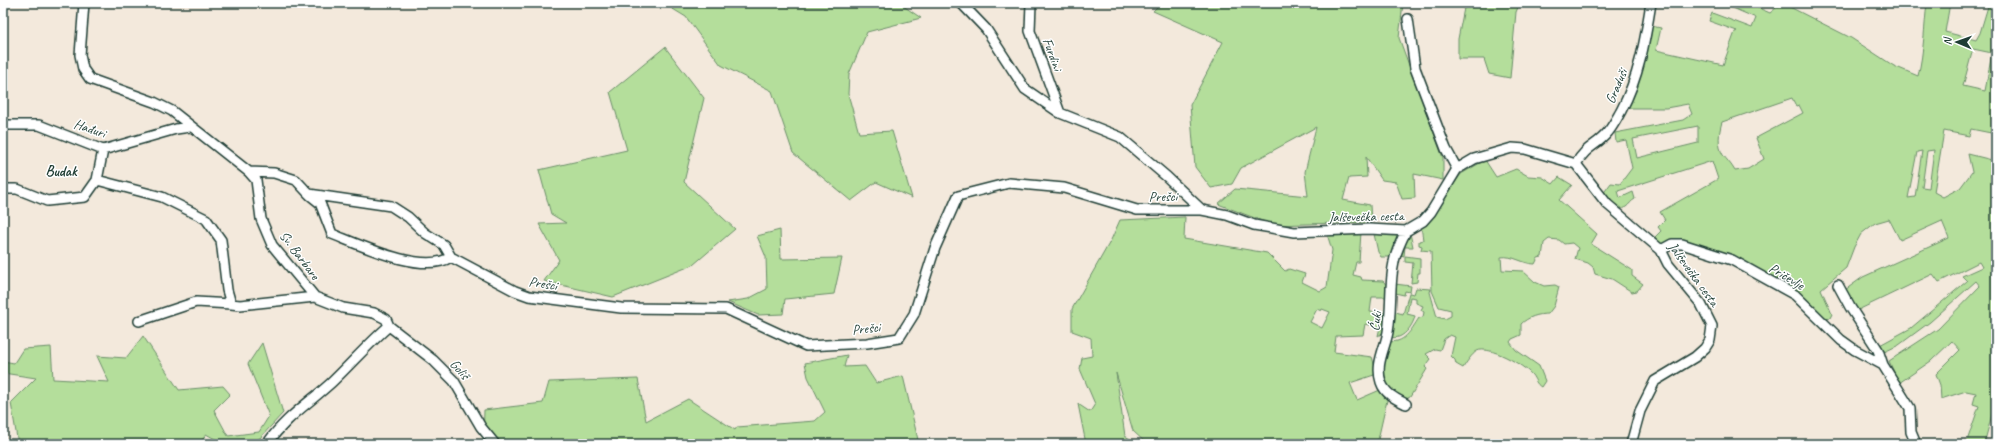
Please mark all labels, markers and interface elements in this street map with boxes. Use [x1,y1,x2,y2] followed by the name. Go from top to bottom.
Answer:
[1937,22,1977,62] north arrow
[1039,36,1067,75] street label: Furdini
[1940,36,1954,45] text: N
[1602,64,1632,106] street label: Graduši
[72,115,110,143] street label: Hađuri
[45,162,78,181] district label: Budak
[1149,188,1180,205] street label: Prešci
[1327,207,1405,226] street label: Jalševečka cesta
[276,228,324,284] street label: Sv. Barbare
[1664,238,1723,311] street label: Jalševečka cesta
[1766,259,1809,294] street label: Pričevlje
[528,273,561,294] street label: Prešci
[1366,308,1386,332] street label: Ćuki
[851,318,883,338] street label: Prešci
[446,356,475,385] street label: Goliš

